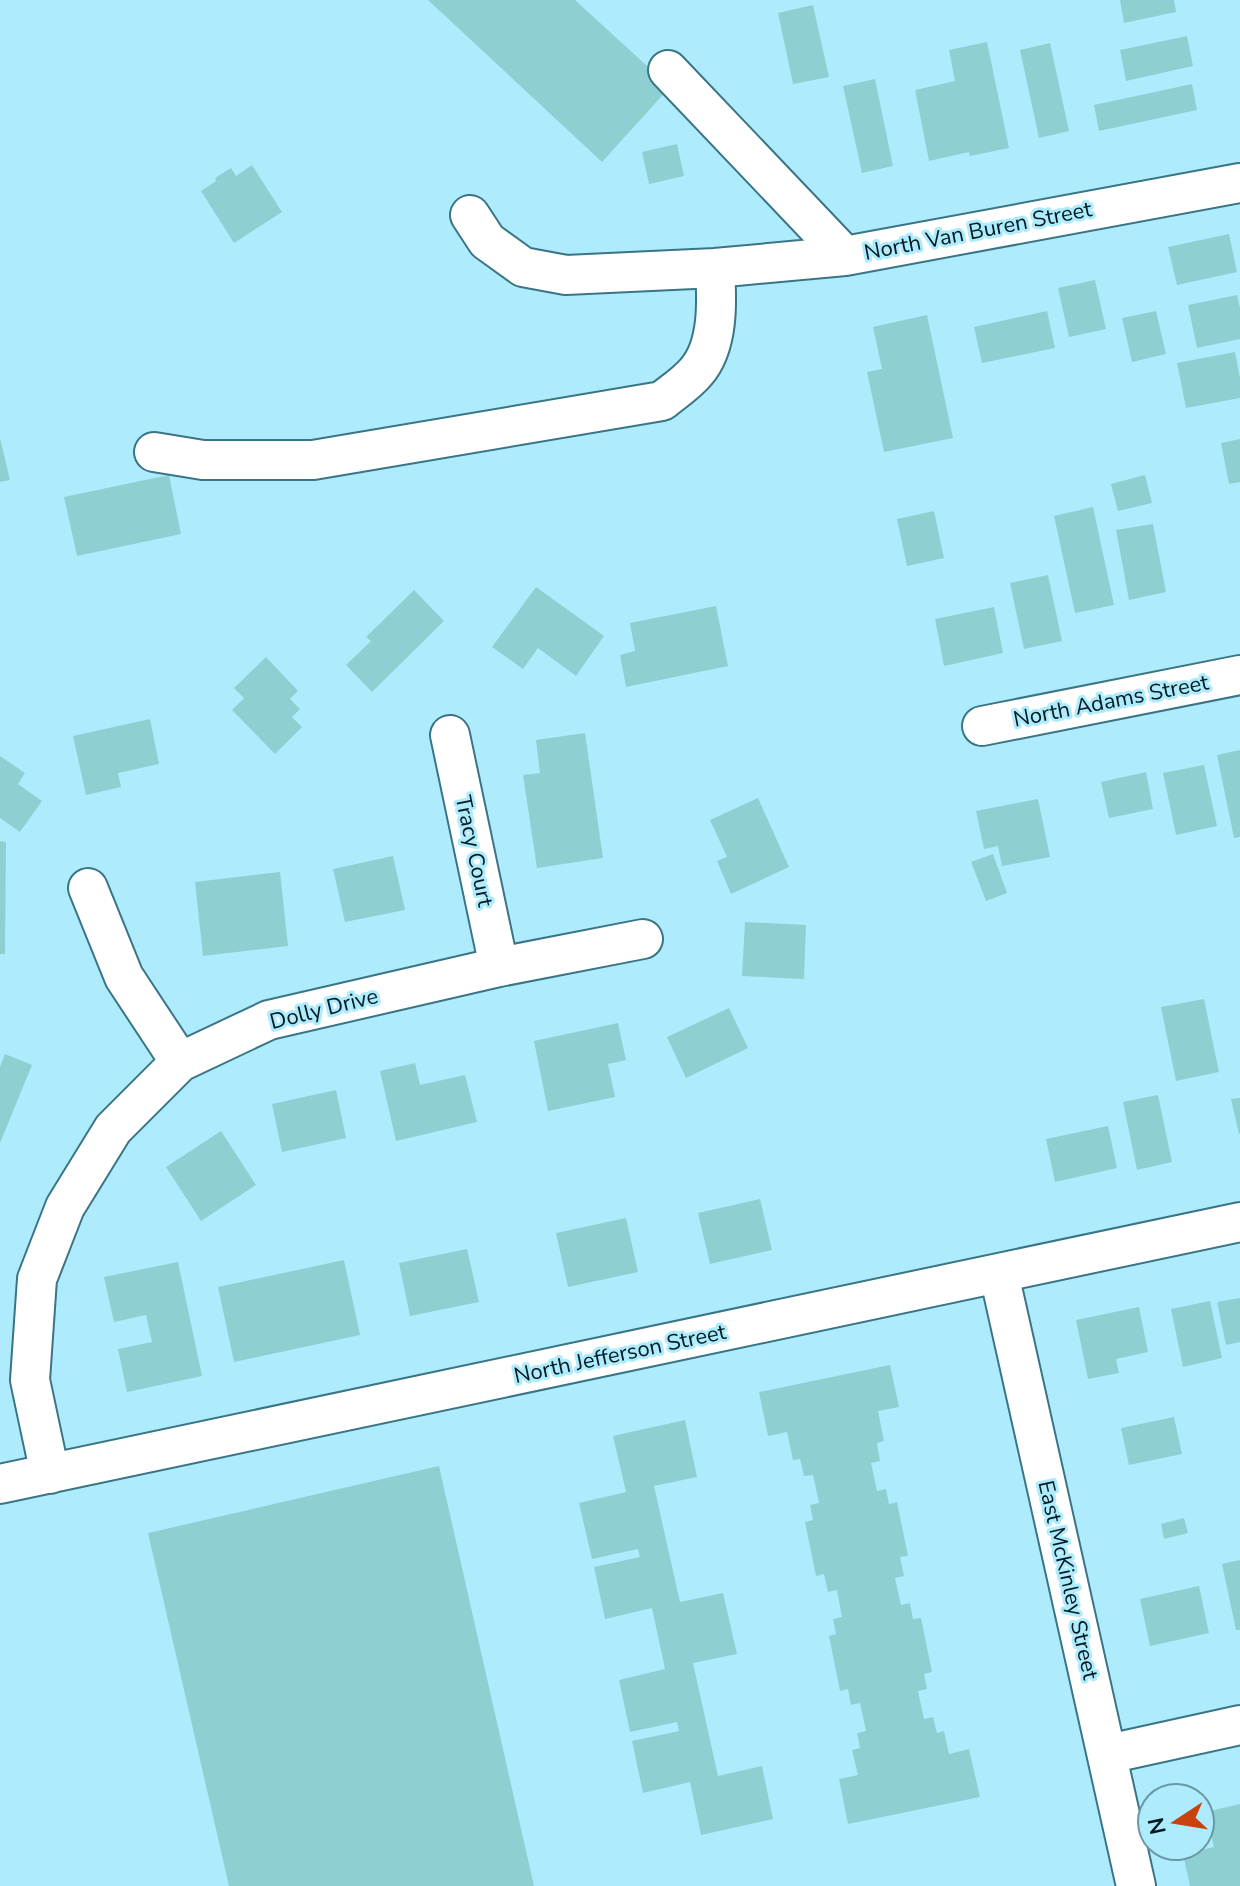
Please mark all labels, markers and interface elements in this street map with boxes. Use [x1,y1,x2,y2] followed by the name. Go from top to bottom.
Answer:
[862,194,1095,268] street label: North Van Buren Street
[1011,667,1211,735] street label: North Adams Street
[448,793,500,910] street label: Tracy Court
[267,981,381,1037] street label: Dolly Drive
[511,1317,729,1391] street label: North Jefferson Street
[1031,1478,1106,1683] street label: East McKinley Street
[1136,1782,1216,1862] north arrow
[1141,1815,1174,1837] text: N

